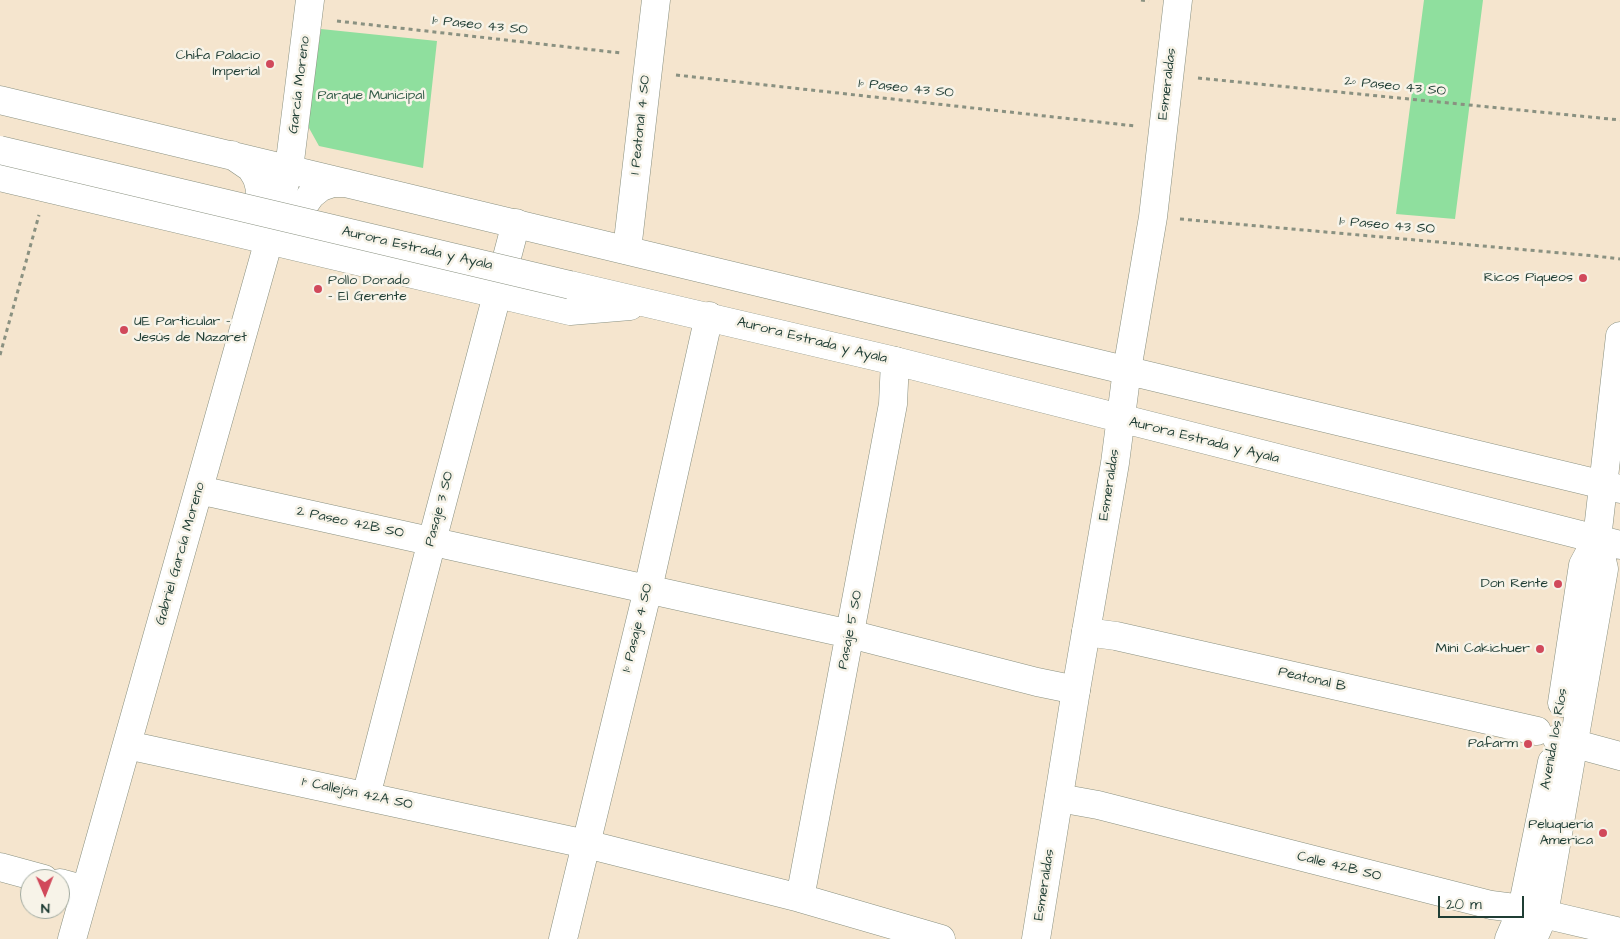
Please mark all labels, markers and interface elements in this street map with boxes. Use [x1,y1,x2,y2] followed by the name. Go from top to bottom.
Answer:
[431,13,529,39] street label: 1º Paseo 43 SO
[286,35,314,135] street label: García Moreno
[1155,47,1181,121] street label: Esmeraldas
[176,48,260,80] place label: Chifa Palacio Imperial
[264,58,276,70] marker: Chifa Palacio Imperial
[1343,73,1447,101] street label: 2º Paseo 43 SO
[627,74,655,176] street label: 1 Peatonal 4 SO
[857,76,955,102] street label: 1º Paseo 43 SO
[317,88,425,104] park label: Parque Municipal
[1338,213,1436,239] street label: 1º Paseo 43 SO
[340,223,494,275] street label: Aurora Estrada y Ayala
[1484,270,1573,286] place label: Ricos Piqueos
[1577,272,1589,284] marker: Ricos Piqueos
[328,273,410,306] place label: Pollo Dorado - El Gerente
[312,283,324,295] marker: Pollo Dorado - El Gerente
[134,314,247,347] place label: UE Particular - Jesús de Nazaret
[735,314,889,368] street label: Aurora Estrada y Ayala
[118,324,130,336] marker: UE Particular - Jesús de Nazaret
[1127,414,1281,468] street label: Aurora Estrada y Ayala
[1096,448,1124,522] street label: Esmeraldas
[422,470,458,548] street label: Pasaje 3 SO
[153,481,209,627] street label: Gabriel García Moreno
[295,503,405,543] street label: 2 Paseo 42B SO
[1481,576,1548,592] place label: Don Rente
[1552,578,1564,590] marker: Don Rente
[619,582,657,674] street label: 1º Pasaje 4 SO
[835,589,867,671] street label: Pasaje 5 SO
[1436,641,1530,657] place label: Mini Cakichuer
[1534,643,1546,655] marker: Mini Cakichuer
[1276,664,1348,696] street label: Peatonal B
[1538,687,1572,791] street label: Avenida los Ríos
[1468,736,1518,752] place label: Pafarm
[1522,738,1534,750] marker: Pafarm
[300,774,414,814] street label: 1° Callejón 42A SO
[1528,817,1593,850] place label: Peluquería America
[1597,827,1609,839] marker: Peluquería America
[1031,848,1059,922] street label: Esmeraldas
[1295,848,1383,886] street label: Calle 42B SO
[20,869,70,919] north arrow
[1440,886,1526,918] scale bar
[1446,894,1482,915] text: 20 m
[41,898,50,918] text: N

